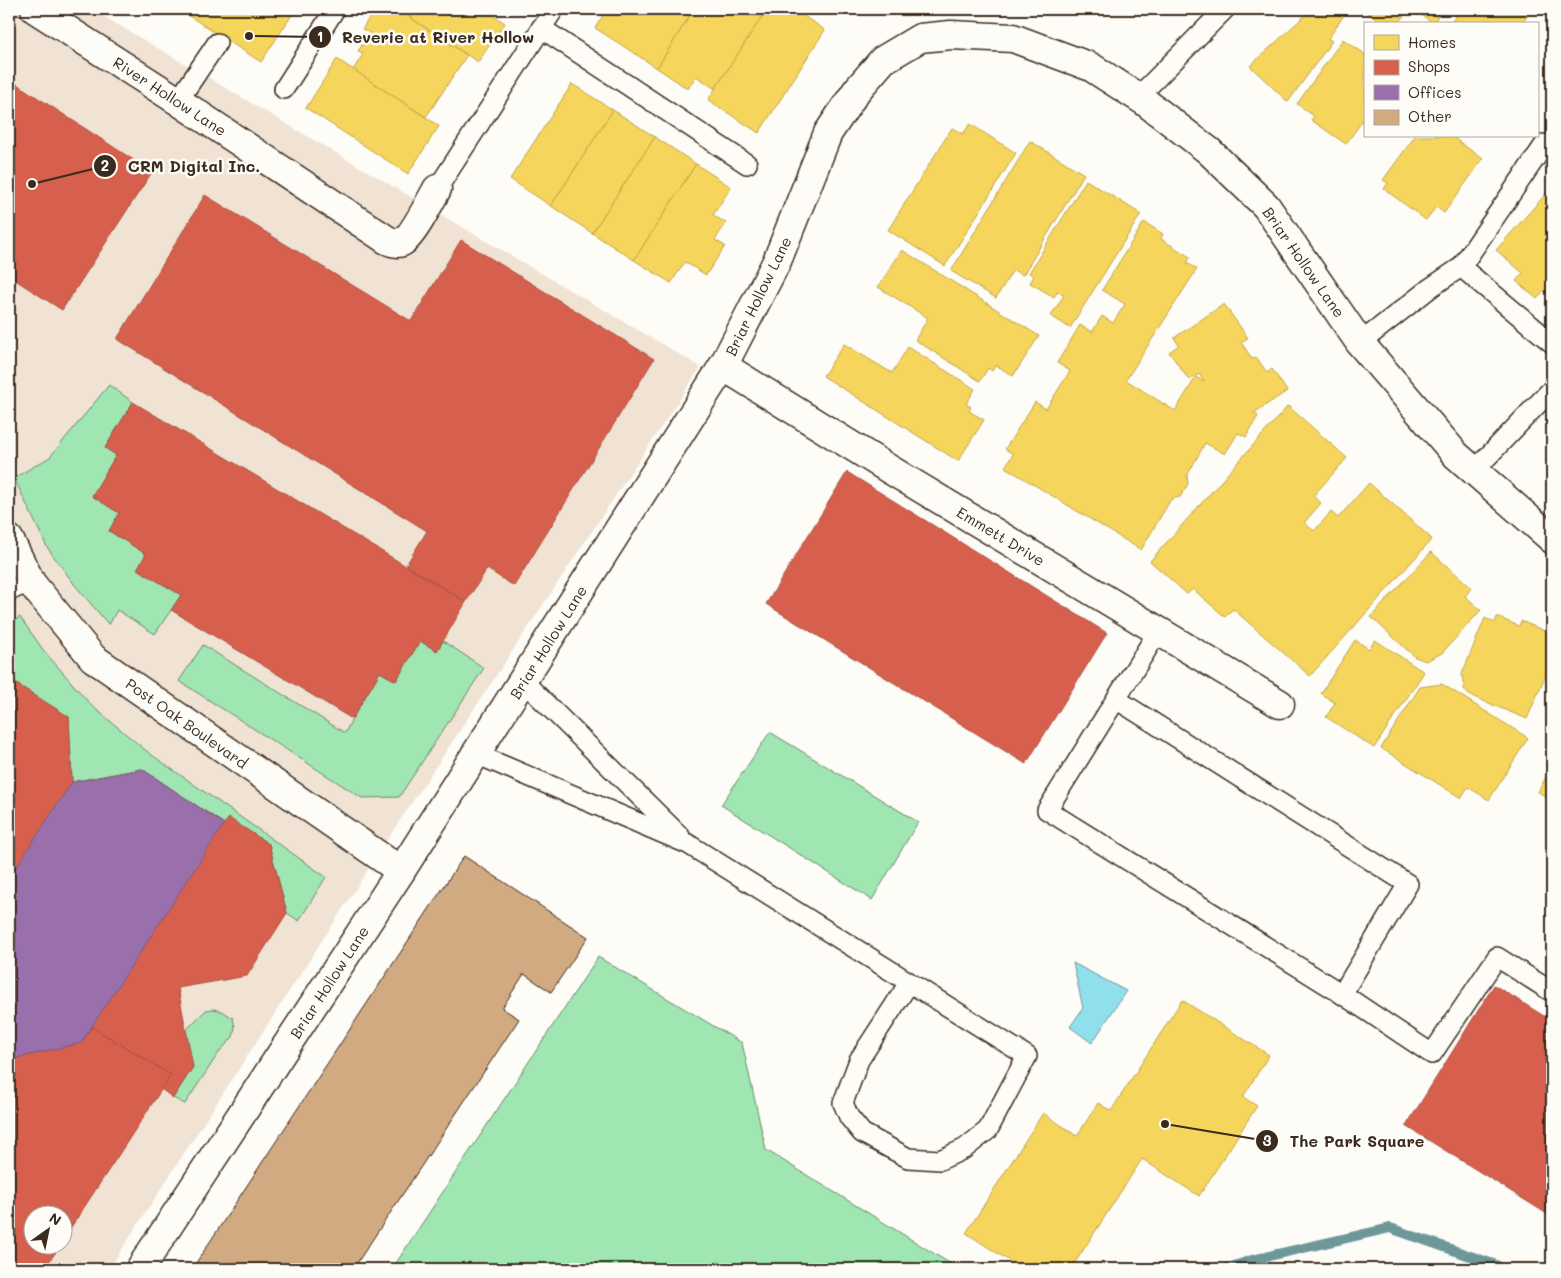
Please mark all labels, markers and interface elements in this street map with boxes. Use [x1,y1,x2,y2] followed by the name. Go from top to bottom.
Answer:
[307,21,545,52] callout: Reverie at River Hollow
[1364,22,1538,138] legend
[317,26,323,46] text: 1
[342,26,534,47] text: Reverie at River Hollow
[1408,32,1456,52] text: Homes
[110,52,230,140] street label: River Hollow Lane
[1408,56,1450,76] text: Shops
[1408,82,1462,102] text: Offices
[1408,106,1452,126] text: Other
[92,151,270,182] callout: CRM Digital Inc.
[101,155,109,175] text: 2
[128,155,260,176] text: CRM Digital Inc.
[1258,203,1350,321] street label: Briar Hollow Lane
[720,233,796,359] street label: Briar Hollow Lane
[953,502,1049,570] street label: Emmett Drive
[505,581,591,703] street label: Briar Hollow Lane
[122,673,252,773] street label: Post Oak Boulevard
[285,922,373,1042] street label: Briar Hollow Lane
[1254,1125,1434,1156] callout: The Park Square
[1262,1130,1272,1150] text: 3
[1290,1130,1424,1151] text: The Park Square
[22,1206,72,1256] north arrow
[46,1208,65,1230] text: N

